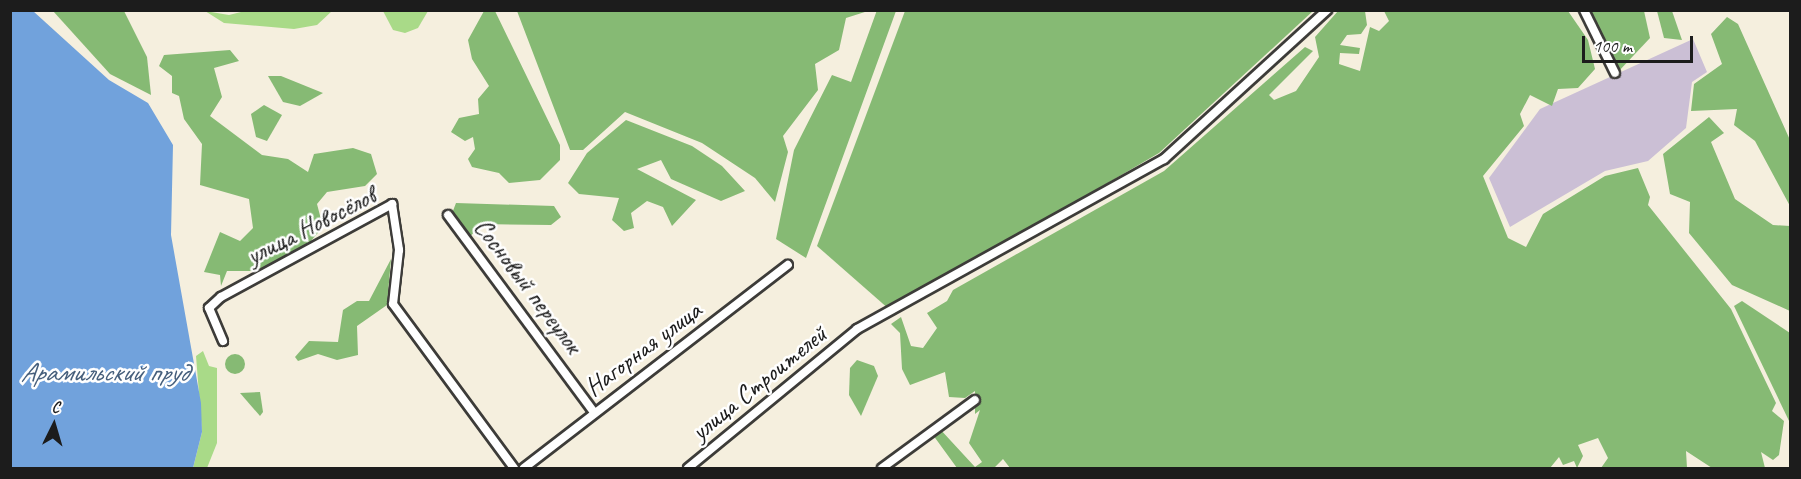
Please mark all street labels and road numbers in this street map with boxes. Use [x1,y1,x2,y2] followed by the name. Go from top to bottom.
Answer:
[241,180,381,272] street label: улица Новосёлов
[467,212,589,360] street label: Сосновый переулок
[578,295,708,403] street label: Нагорная улица
[686,319,832,447] street label: улица Строителей

